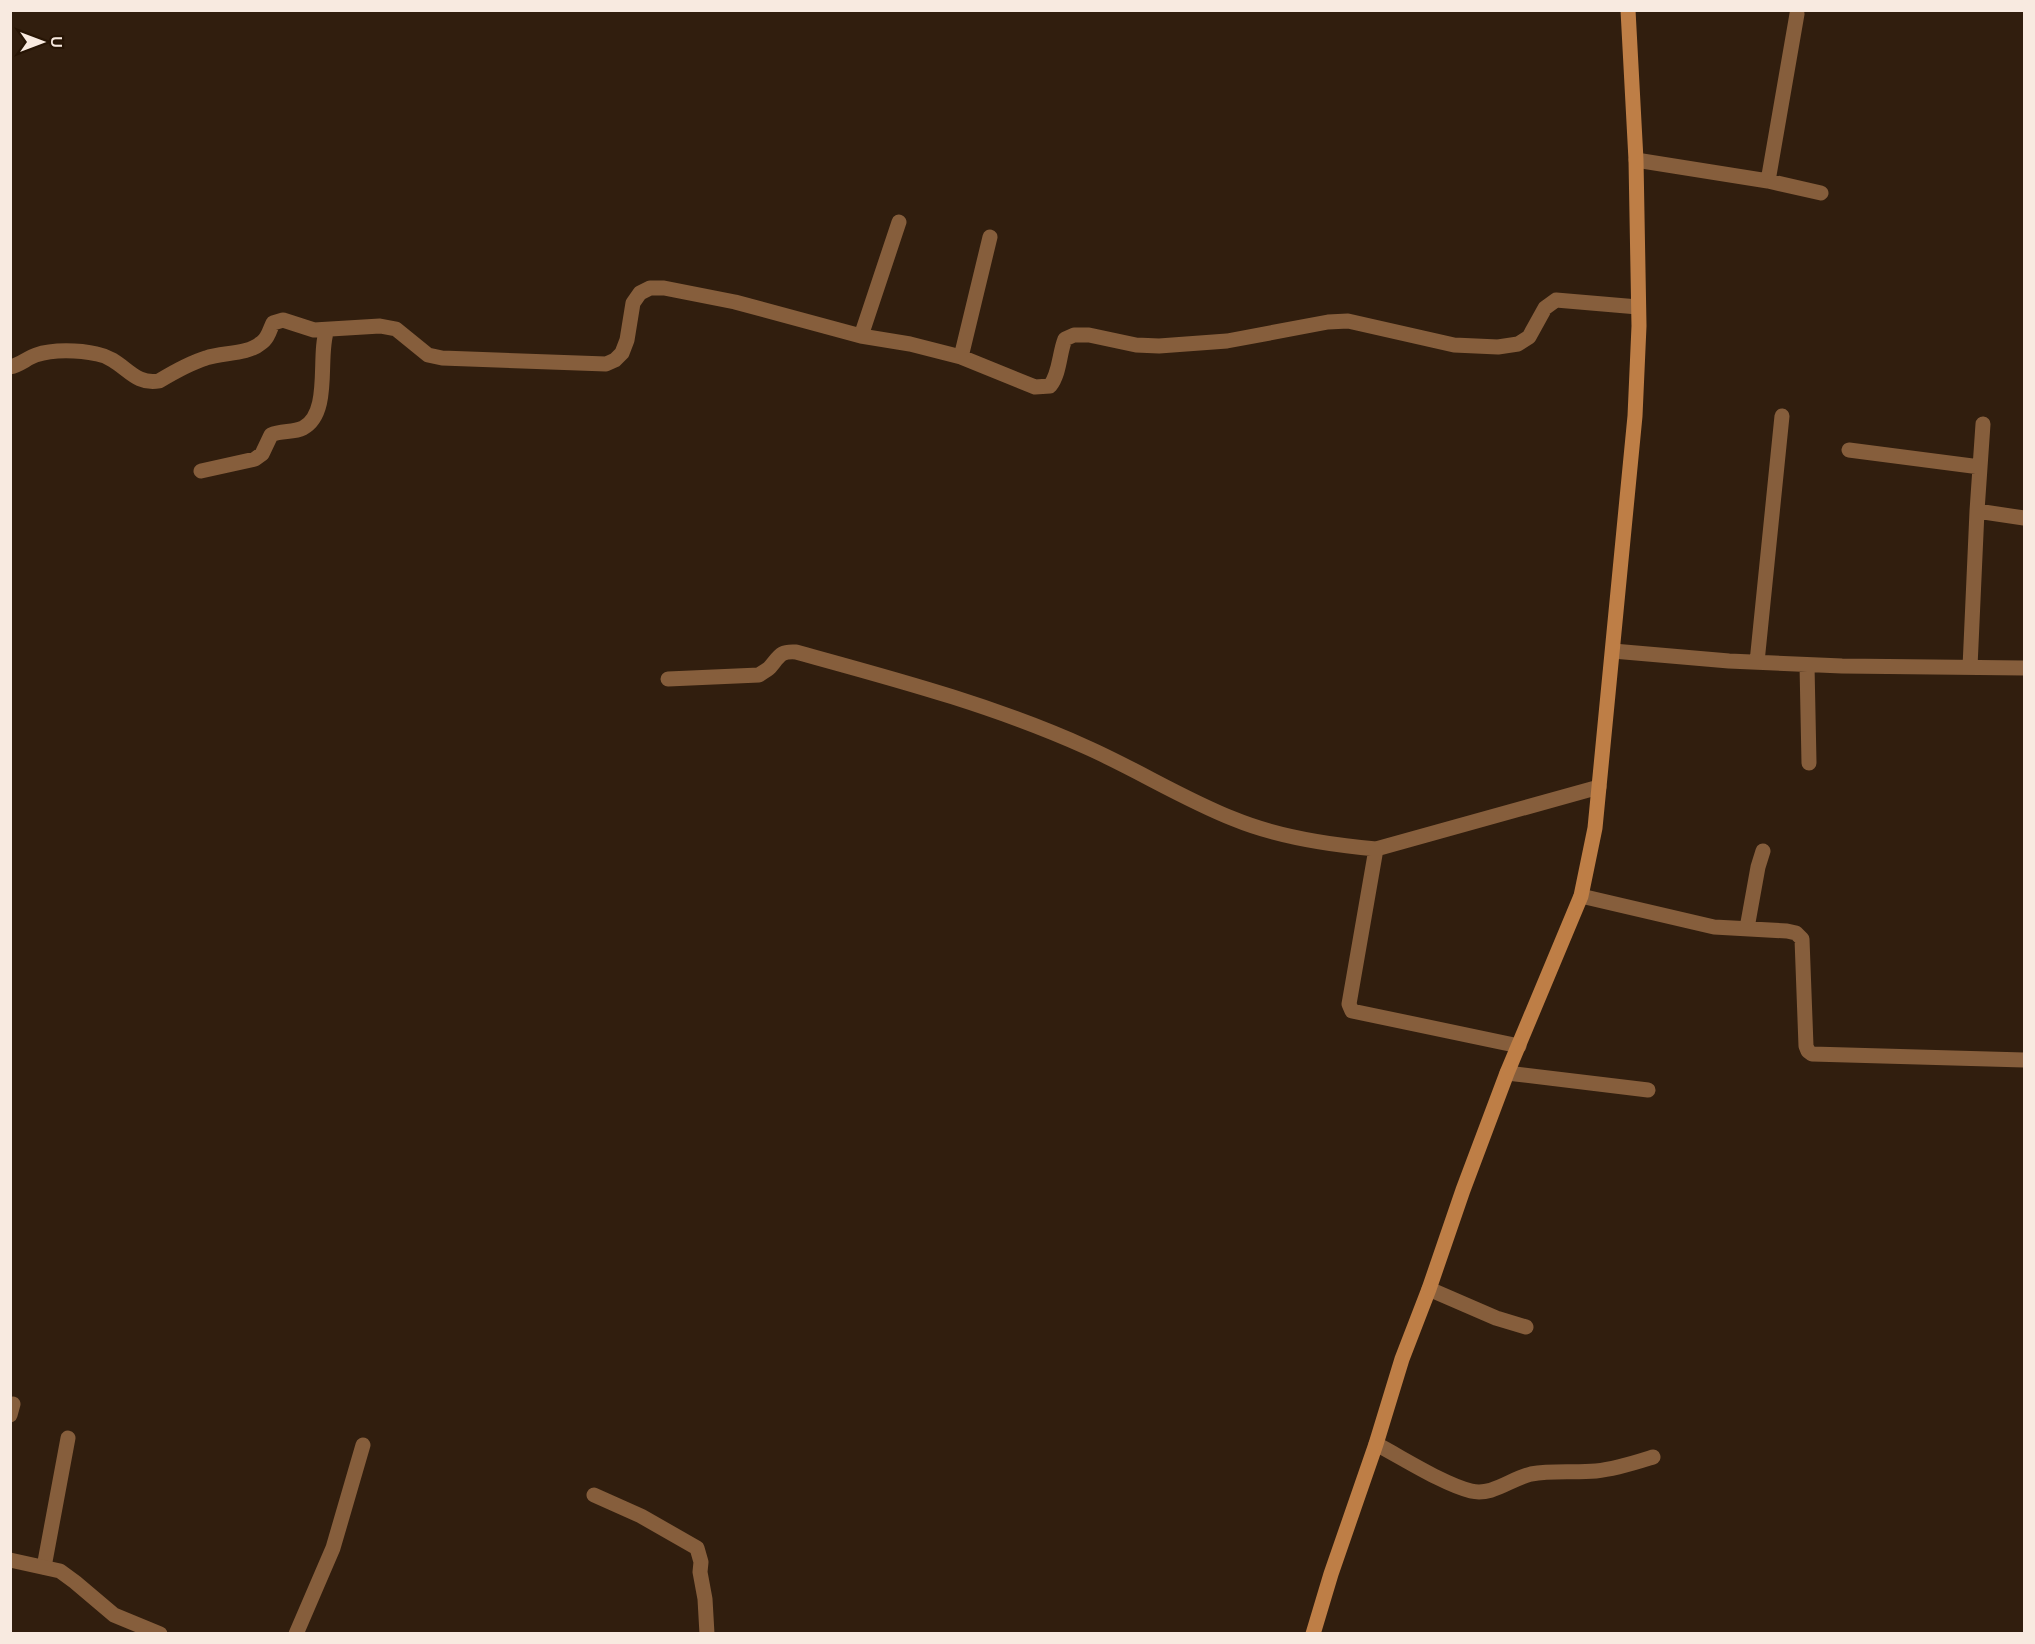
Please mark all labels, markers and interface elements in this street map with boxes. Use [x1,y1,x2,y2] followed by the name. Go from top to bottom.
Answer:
[12,12,72,72] north arrow
[47,36,67,48] text: U

